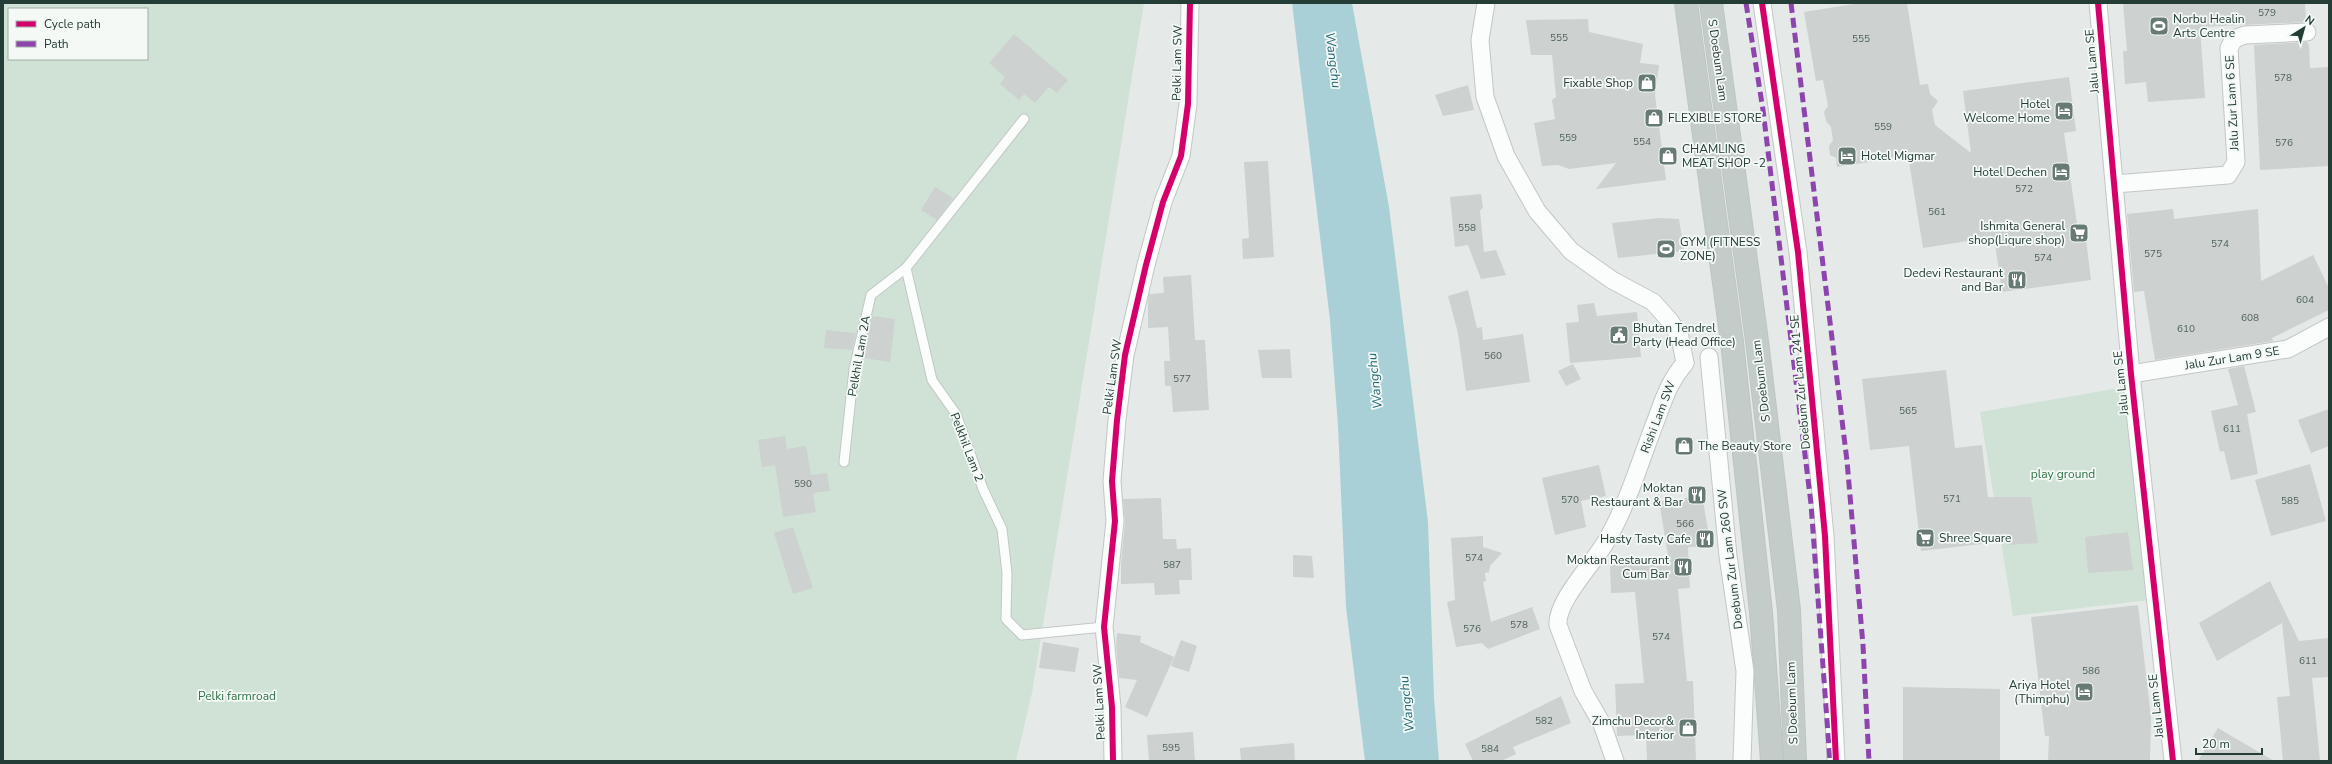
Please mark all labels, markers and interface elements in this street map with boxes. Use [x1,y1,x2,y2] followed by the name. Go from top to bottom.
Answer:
[2258,6,2276,20] house number: 579
[8,8,148,60] legend
[2284,8,2324,48] north arrow
[2173,11,2245,41] place label: Norbu Healin Arts Centre
[2302,12,2318,29] text: N
[2148,15,2170,37] sports icon: Norbu Healin Arts Centre
[44,16,101,32] text: Cycle path
[1704,18,1732,102] street label: S Doebum Lam
[1168,25,1186,101] street label: Pelki Lam SW
[2081,28,2103,95] street label: Jalu Lam SE
[1321,31,1345,89] water label: Wangchu
[1550,31,1568,45] house number: 555
[1852,32,1870,46] house number: 555
[44,36,69,52] text: Path
[2222,55,2243,152] street label: Jalu Zur Lam 6 SE
[2274,71,2292,85] house number: 578
[1636,72,1658,94] shop icon: Fixable Shop
[1563,75,1633,91] place label: Fixable Shop
[1963,96,2050,126] place label: Hotel Welcome Home
[2053,100,2075,122] hotel icon: Hotel Welcome Home
[1643,107,1665,129] shop icon: FLEXIBLE STORE
[1668,110,1762,126] place label: FLEXIBLE STORE
[1874,120,1892,134] house number: 559
[1559,131,1577,145] house number: 559
[1633,135,1651,149] house number: 554
[2275,136,2293,150] house number: 576
[1682,141,1766,171] place label: CHAMLING MEAT SHOP -2
[1657,145,1679,167] shop icon: CHAMLING MEAT SHOP -2
[1836,145,1858,167] hotel icon: Hotel Migmar
[1861,148,1936,164] place label: Hotel Migmar
[2050,161,2072,183] hotel icon: Hotel Dechen
[1973,164,2047,180] place label: Hotel Dechen
[2015,182,2033,196] house number: 572
[1928,205,1946,219] house number: 561
[1968,218,2065,248] place label: Ishmita General shop(Liqure shop)
[1458,221,1476,235] house number: 558
[2068,222,2090,244] supermarket icon: Ishmita General shop(Liqure shop)
[1680,234,1760,264] place label: GYM (FITNESS ZONE)
[2211,237,2229,251] house number: 574
[1655,238,1677,260] sports icon: GYM (FITNESS ZONE)
[2144,247,2162,261] house number: 575
[2034,251,2052,265] house number: 574
[1903,265,2004,295] place label: Dedevi Restaurant and Bar
[2006,269,2028,291] restaurant icon: Dedevi Restaurant and Bar
[2296,293,2314,307] house number: 604
[2241,311,2259,325] house number: 608
[844,314,874,398] street label: Pelkhil Lam 2A
[1786,314,1814,450] street label: Doebum Zur Lam 241 SE
[1633,320,1736,350] place label: Bhutan Tendrel Party (Head Office)
[2177,322,2195,336] house number: 610
[1608,324,1630,346] public building icon: Bhutan Tendrel Party (Head Office)
[1099,338,1125,416] street label: Pelki Lam SW
[1748,339,1774,423] street label: S Doebum Lam
[2183,343,2280,374] street label: Jalu Zur Lam 9 SE
[1484,349,1502,363] house number: 560
[2110,350,2132,417] street label: Jalu Lam SE
[1363,352,1387,410] water label: Wangchu
[1173,372,1191,386] house number: 577
[1637,379,1679,455] street label: Rishi Lam SW
[1899,404,1917,418] house number: 565
[946,410,988,484] street label: Pelkhil Lam 2
[2223,422,2241,436] house number: 611
[1673,435,1695,457] shop icon: The Beauty Store
[1698,438,1791,454] place label: The Beauty Store
[2031,466,2095,482] park label: play ground
[794,477,812,491] house number: 590
[1591,480,1684,510] place label: Moktan Restaurant & Bar
[1686,484,1708,506] restaurant icon: Moktan Restaurant & Bar
[1713,488,1747,630] street label: Doebum Zur Lam 260 SW
[1943,492,1961,506] house number: 571
[1561,493,1579,507] house number: 570
[2281,494,2299,508] house number: 585
[1676,517,1694,531] house number: 566
[1914,527,1936,549] supermarket icon: Shree Square
[1694,528,1716,550] restaurant icon: Hasty Tasty Cafe
[1939,530,2011,546] place label: Shree Square
[1600,531,1691,547] place label: Hasty Tasty Cafe
[1465,551,1483,565] house number: 574
[1567,552,1670,582] place label: Moktan Restaurant Cum Bar
[1672,556,1694,578] restaurant icon: Moktan Restaurant Cum Bar
[1163,558,1181,572] house number: 587
[1510,618,1528,632] house number: 578
[1463,622,1481,636] house number: 576
[1652,630,1670,644] house number: 574
[2299,654,2317,668] house number: 611
[1783,661,1801,745] street label: S Doebum Lam
[1089,664,1109,740] street label: Pelki Lam SW
[2082,664,2100,678] house number: 586
[2145,673,2167,740] street label: Jalu Lam SE
[1395,675,1419,733] water label: Wangchu
[2009,677,2070,707] place label: Ariya Hotel (Thimphu)
[2073,681,2095,703] hotel icon: Ariya Hotel (Thimphu)
[198,688,276,704] park label: Pelki farmroad
[1592,713,1675,743] place label: Zimchu Decor& Interior
[1535,714,1553,728] house number: 582
[1677,717,1699,739] shop icon: Zimchu Decor& Interior
[2196,730,2262,756] scale bar
[2202,736,2230,752] text: 20 m
[1162,741,1180,755] house number: 595
[1481,742,1499,756] house number: 584

